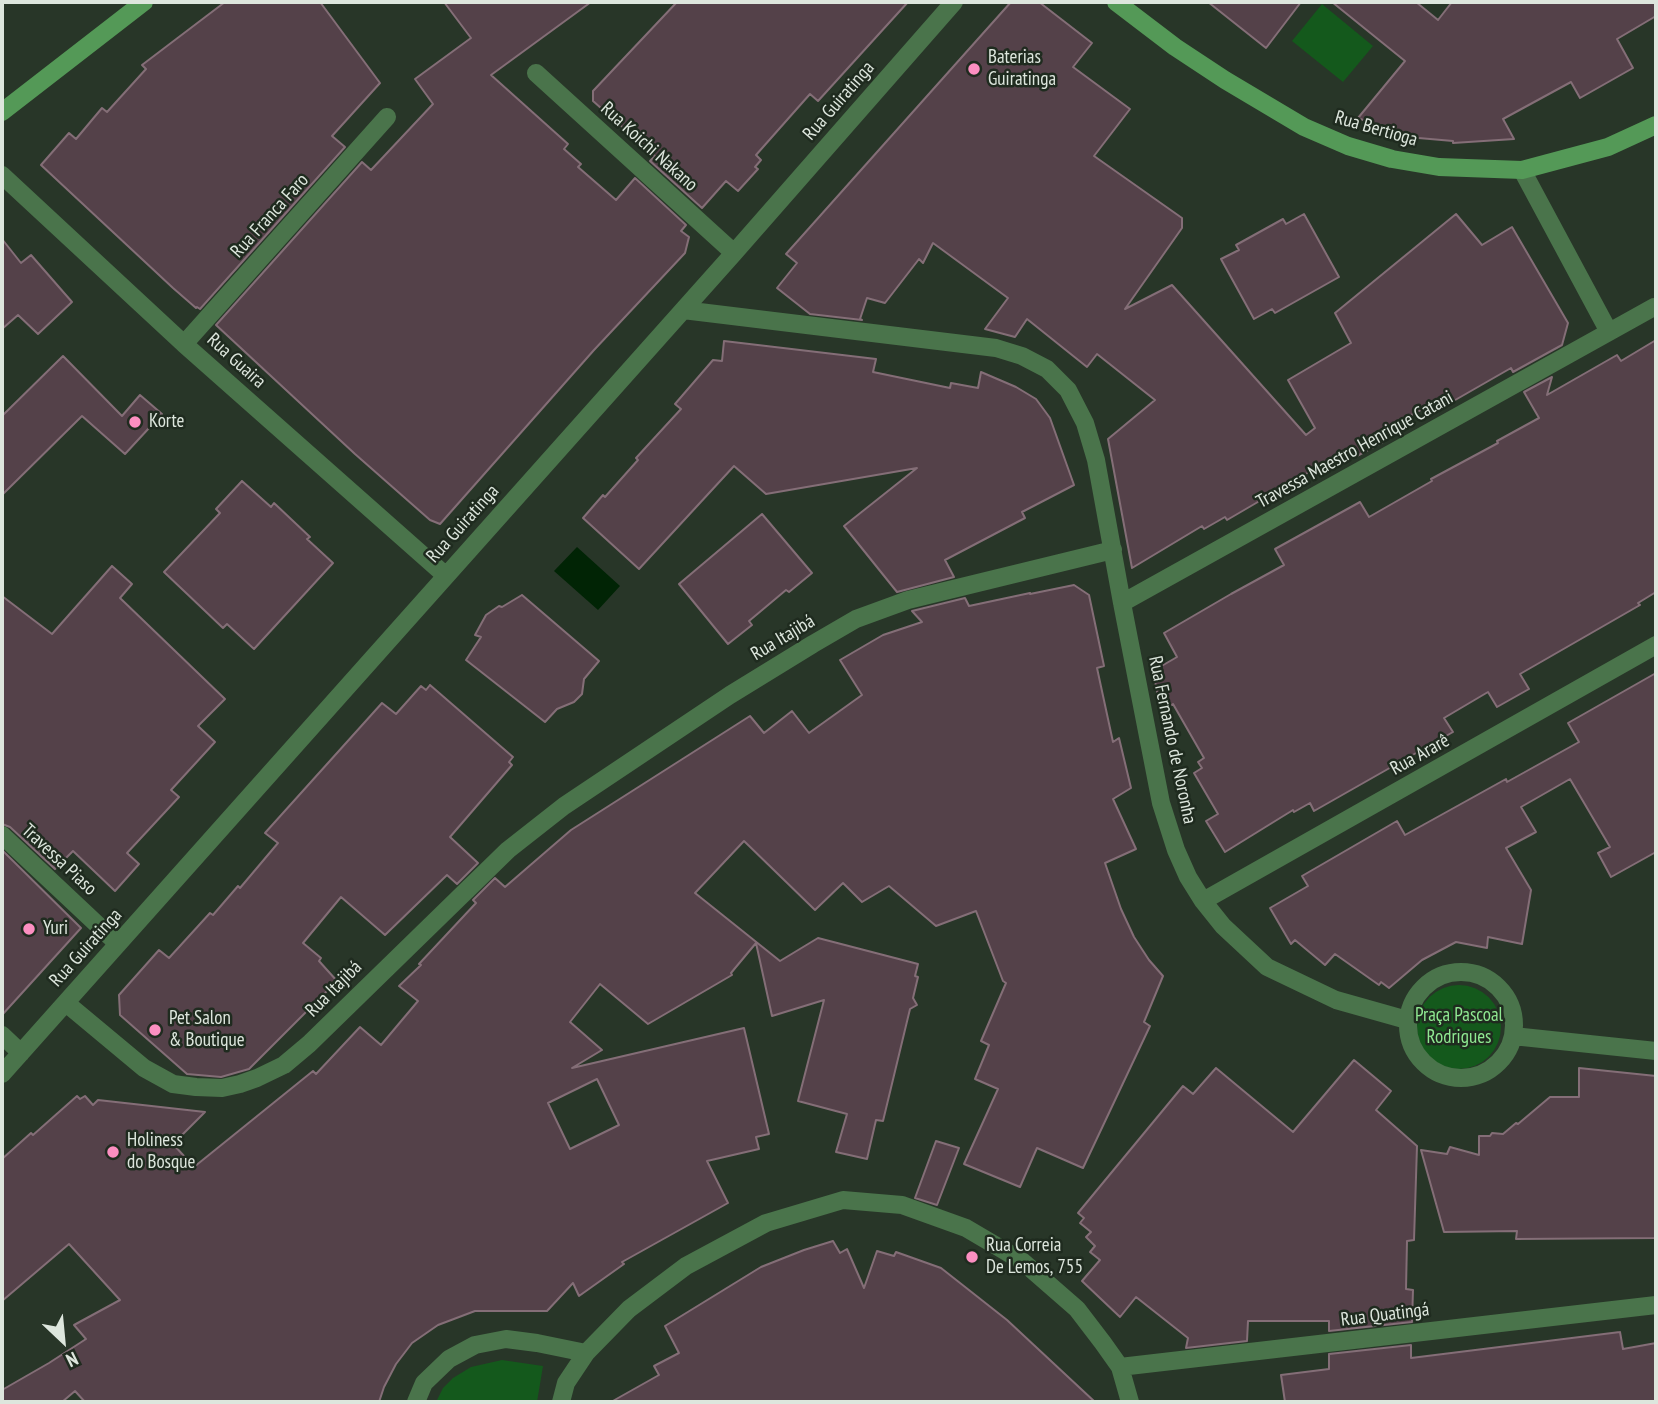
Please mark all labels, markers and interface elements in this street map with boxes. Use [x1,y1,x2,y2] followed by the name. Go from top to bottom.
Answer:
[988,47,1056,91] place label: Baterias Guiratinga
[799,57,879,145] street label: Rua Guiratinga
[966,61,982,77] marker: Baterias Guiratinga
[596,98,702,196] street label: Rua Koichi Nakano
[1332,106,1420,152] street label: Rua Bertioga
[226,169,314,263] street label: Rua Franca Faro
[202,329,270,393] street label: Rua Guaira
[1253,386,1457,514] street label: Travessa Maestro Henrique Catani
[149,411,184,433] place label: Korte
[127,414,143,430] marker: Korte
[422,480,504,568] street label: Rua Guiratinga
[747,610,819,666] street label: Rua Itajibá
[1143,654,1201,826] street label: Rua Fernando de Noronha
[1387,730,1453,780] street label: Rua Ararê
[17,820,101,900] street label: Travessa Piaso
[45,904,127,992] street label: Rua Guiratinga
[43,918,68,940] place label: Yuri
[21,921,37,937] marker: Yuri
[301,956,367,1022] street label: Rua Itajibá
[1415,1005,1503,1049] park label: Praça Pascoal Rodrigues
[169,1008,245,1052] place label: Pet Salon & Boutique
[147,1022,163,1038] marker: Pet Salon & Boutique
[127,1130,195,1174] place label: Holiness do Bosque
[105,1144,121,1160] marker: Holiness do Bosque
[986,1235,1083,1279] place label: Rua Correia De Lemos, 755
[964,1249,980,1265] marker: Rua Correia De Lemos, 755
[1340,1298,1430,1332] street label: Rua Quatingá
[28,1306,98,1376] north arrow
[62,1347,82,1373] text: N

